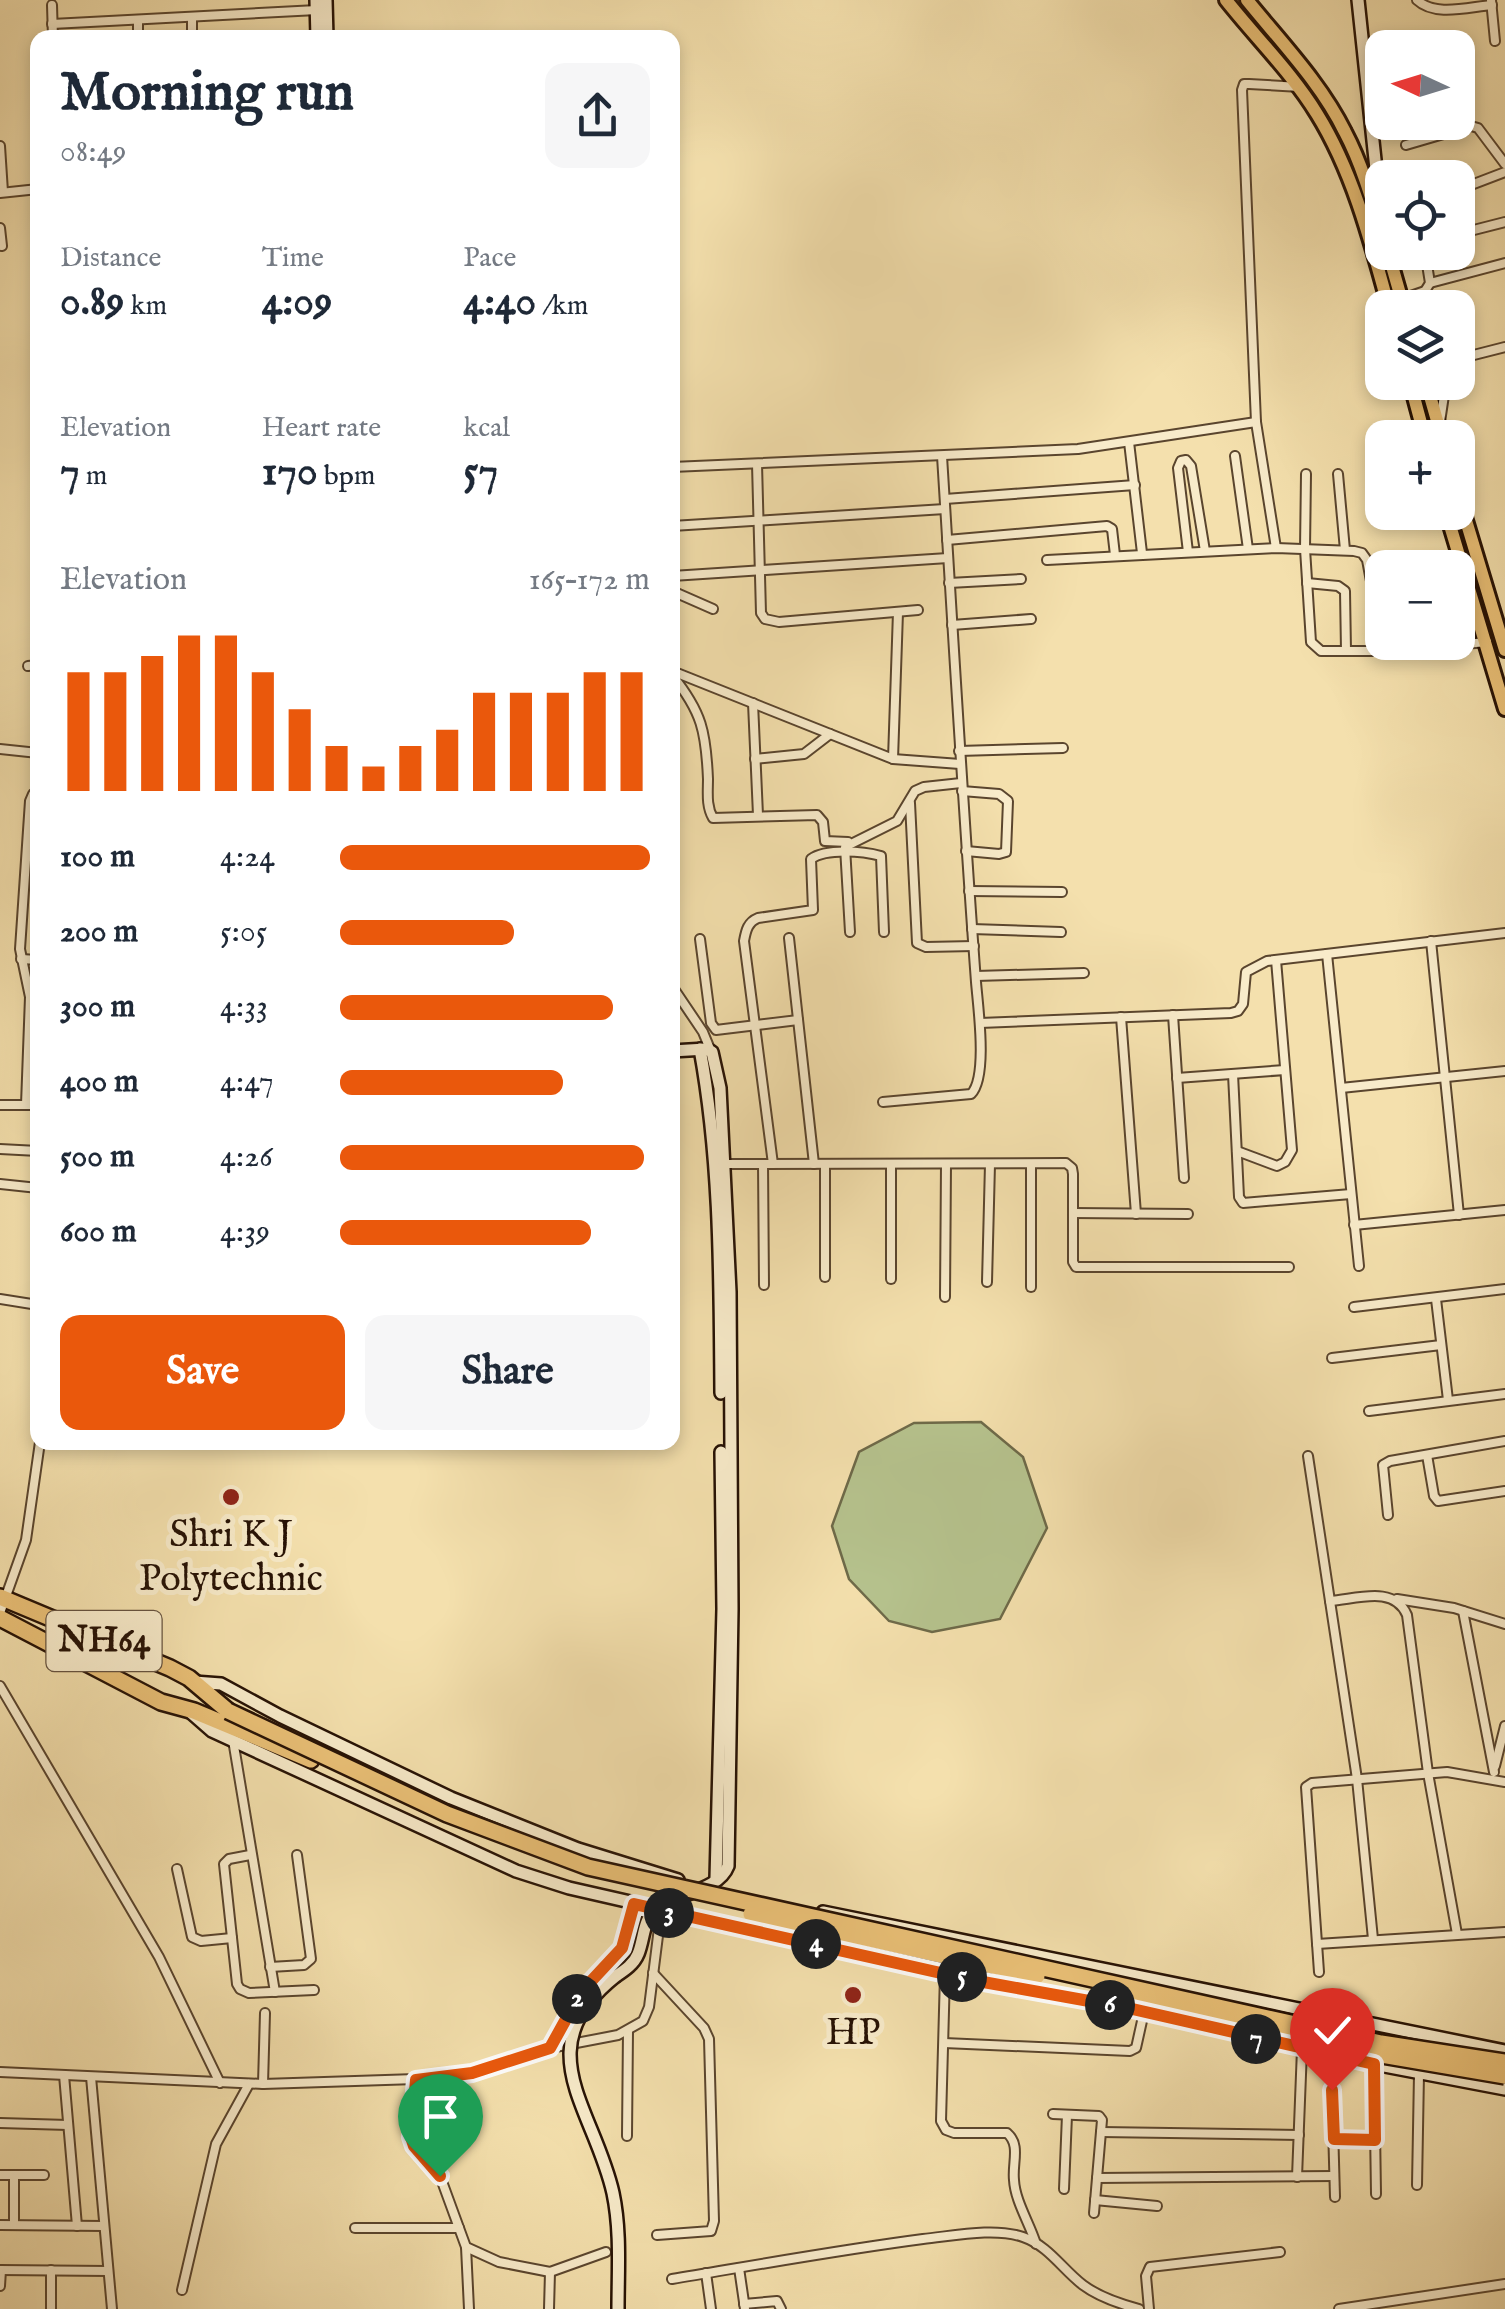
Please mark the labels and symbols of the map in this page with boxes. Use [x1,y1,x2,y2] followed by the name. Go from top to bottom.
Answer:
[1365,30,1475,140] north arrow
[220,1486,242,1508] marker: Shri K J Polytechnic
[139,1512,323,1604] place label: Shri K J Polytechnic
[46,1611,162,1671] road number: NH64
[644,1888,694,1938] pin: 3
[791,1919,841,1969] pin: 4
[937,1952,987,2002] pin: 5
[552,1974,602,2024] pin: 2
[1085,1980,1135,2030] pin: 6
[842,1984,864,2006] marker: HP
[1290,1988,1375,2091] pin
[826,2010,880,2058] place label: HP
[1231,2014,1281,2064] pin: 7
[398,2074,483,2177] pin

